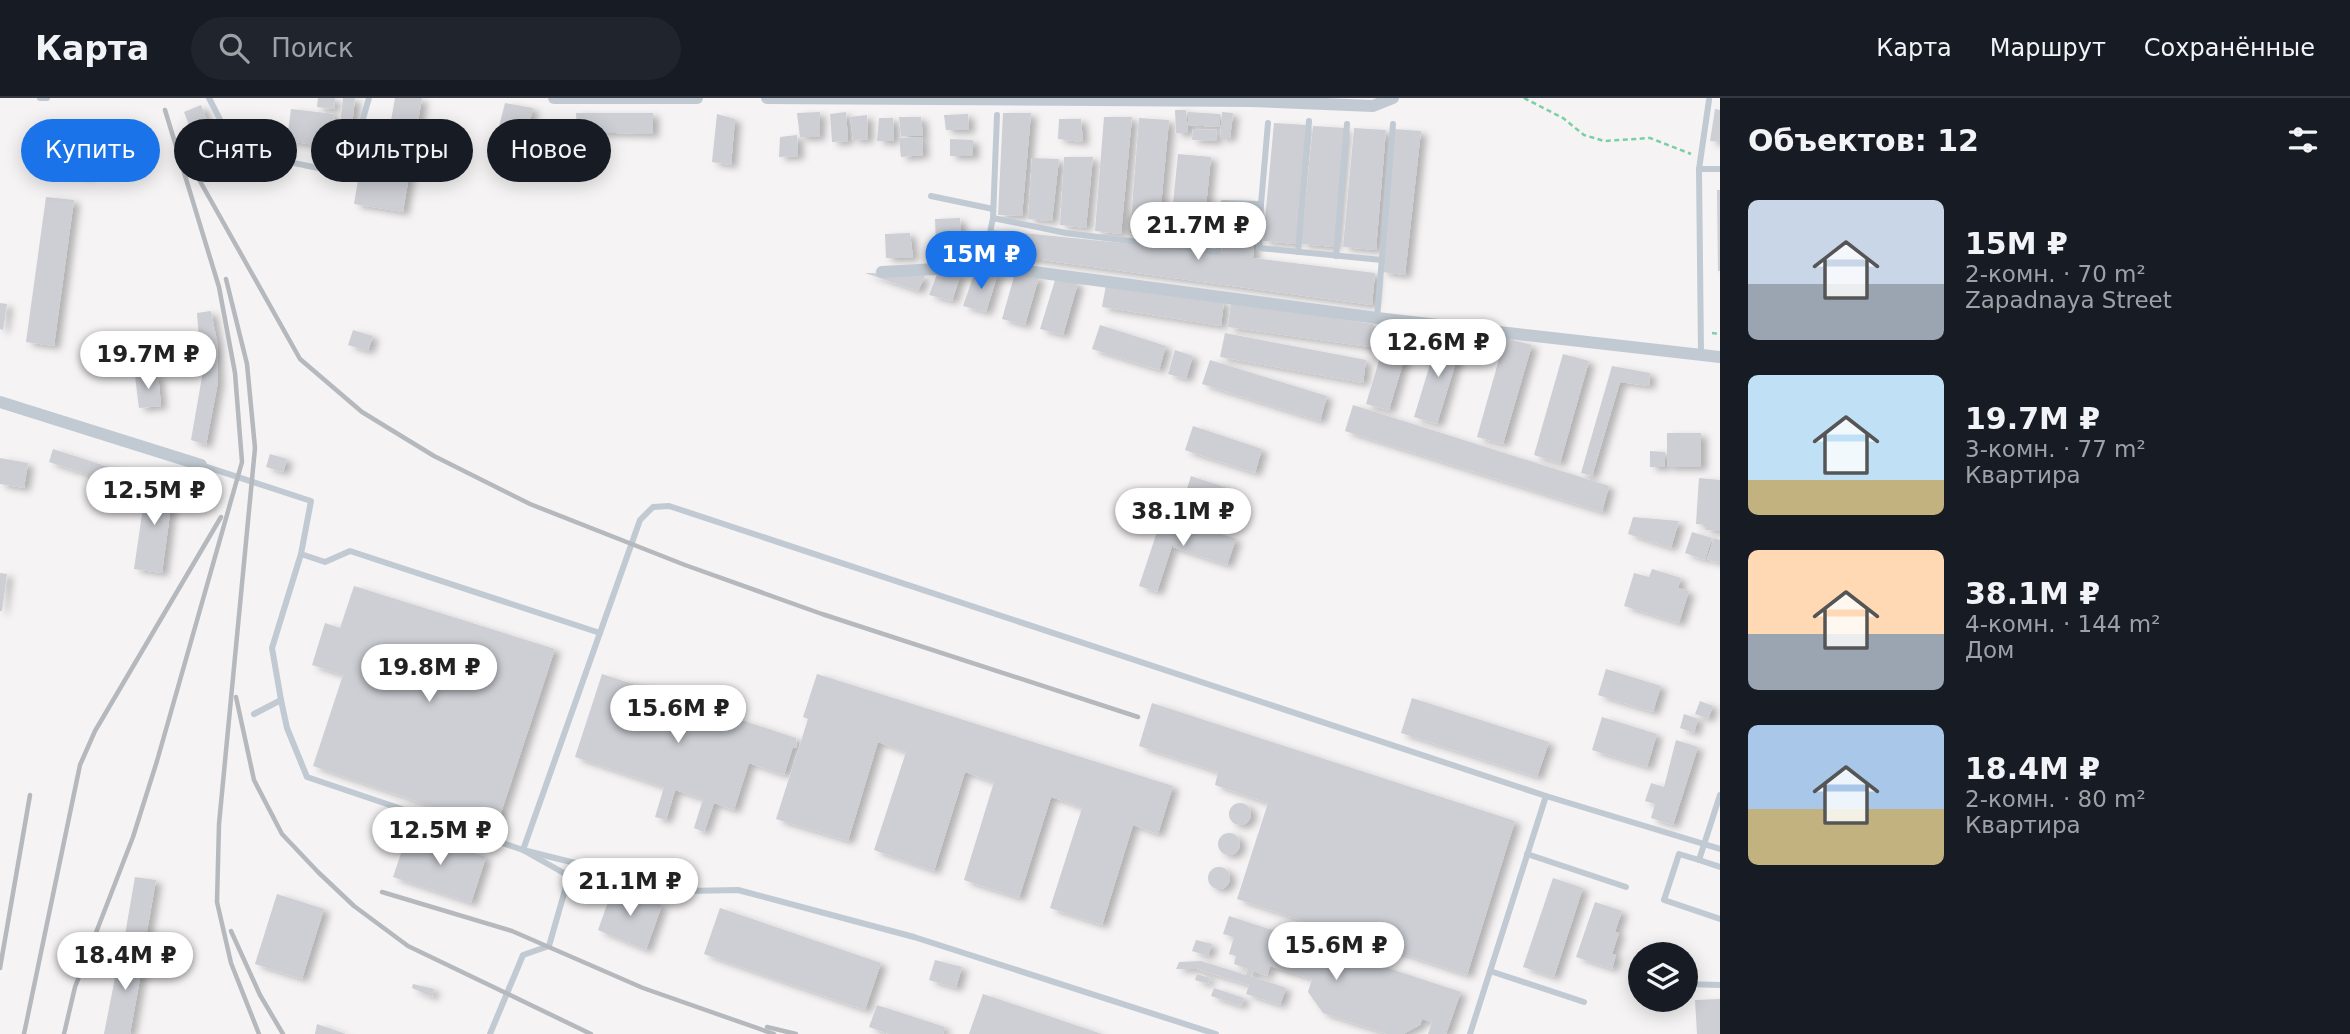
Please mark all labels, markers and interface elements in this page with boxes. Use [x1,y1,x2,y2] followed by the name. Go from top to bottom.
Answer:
[191,17,681,80] search box
[35,29,149,68] text: Карта
[215,29,253,67] icon: search
[271,33,354,63] text: Поиск
[1876,34,1952,62] text: Карта
[1990,34,2106,62] text: Маршрут
[2144,34,2315,62] text: Сохранённые
[21,119,160,182] chip: Купить
[174,119,297,182] chip: Снять
[311,119,473,182] chip: Фильтры
[487,119,611,182] chip: Новое
[2284,121,2322,159] icon: filters
[1748,123,1979,158] text: Объектов: 12
[1133,202,1263,262] pin: 21.7M ₽
[1146,212,1250,238] text: 21.7M ₽
[1965,226,2068,261] text: 15M ₽
[1804,228,1888,312] icon: home
[932,232,1030,291] pin: 15M ₽
[942,241,1020,267] text: 15M ₽
[1965,261,2146,287] text: 2-комн. · 70 m²
[1965,287,2172,313] text: Zapadnaya Street
[1373,320,1503,379] pin: 12.6M ₽
[1386,329,1490,355] text: 12.6M ₽
[83,331,213,391] pin: 19.7M ₽
[96,341,200,367] text: 19.7M ₽
[1965,401,2100,436] text: 19.7M ₽
[1804,403,1888,487] icon: home
[1965,436,2146,462] text: 3-комн. · 77 m²
[1965,462,2081,488] text: Квартира
[89,468,219,527] pin: 12.5M ₽
[102,477,206,503] text: 12.5M ₽
[1118,489,1248,548] pin: 38.1M ₽
[1131,498,1235,524] text: 38.1M ₽
[1965,576,2100,611] text: 38.1M ₽
[1804,578,1888,662] icon: home
[1965,611,2160,637] text: 4-комн. · 144 m²
[1965,637,2014,663] text: Дом
[364,644,494,704] pin: 19.8M ₽
[377,654,481,680] text: 19.8M ₽
[613,686,743,745] pin: 15.6M ₽
[626,695,730,721] text: 15.6M ₽
[1965,751,2100,786] text: 18.4M ₽
[1804,753,1888,837] icon: home
[1965,786,2146,812] text: 2-комн. · 80 m²
[375,808,505,867] pin: 12.5M ₽
[1965,812,2081,838] text: Квартира
[388,817,492,843] text: 12.5M ₽
[565,858,695,918] pin: 21.1M ₽
[578,868,682,894] text: 21.1M ₽
[1271,922,1401,982] pin: 15.6M ₽
[60,932,190,992] pin: 18.4M ₽
[1284,932,1388,958] text: 15.6M ₽
[73,942,177,968] text: 18.4M ₽
[1628,942,1698,1012] map controls
[1628,942,1698,1012] button: layers

